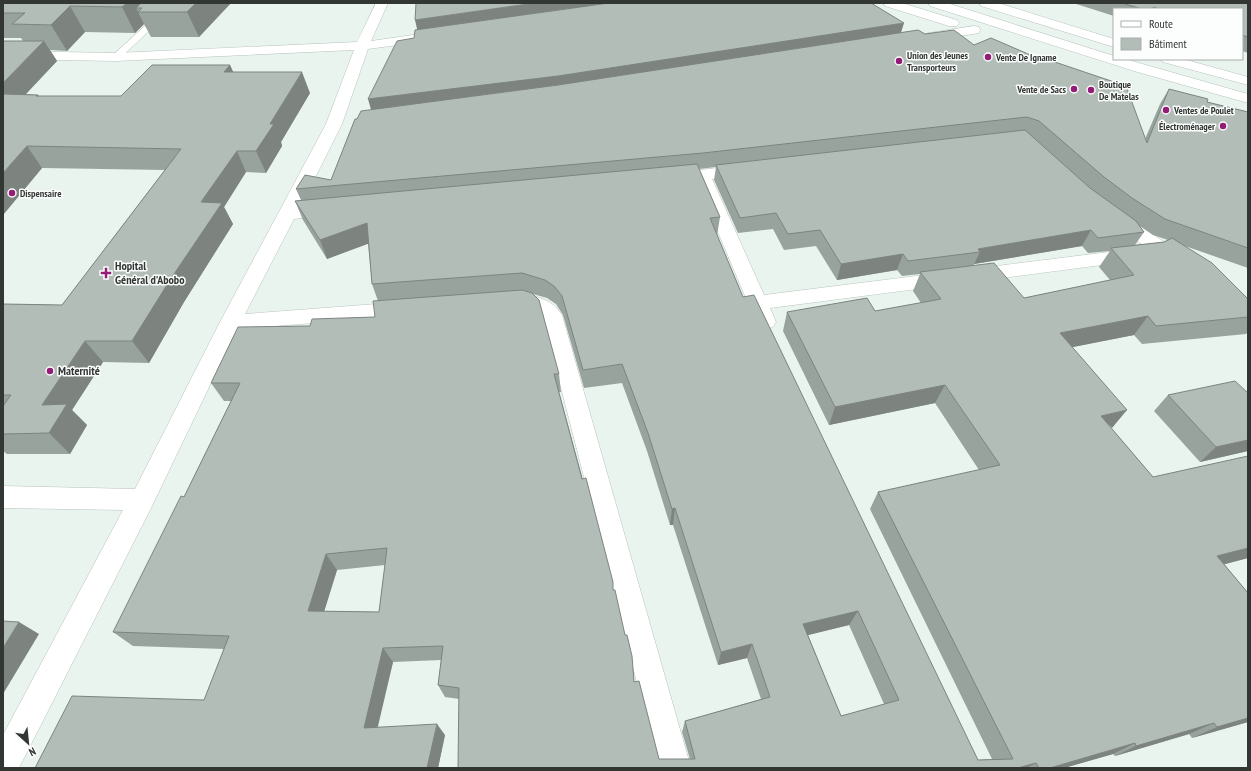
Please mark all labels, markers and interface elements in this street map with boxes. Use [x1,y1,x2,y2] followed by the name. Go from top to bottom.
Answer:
[1113,8,1243,60] legend
[1149,16,1173,31] text: Route
[1149,36,1187,51] text: Bâtiment
[907,49,969,74] place label: Union des Jeunes Transporteurs
[995,51,1056,64] place label: Vente De Igname
[983,52,993,62] marker: Vente De Igname
[894,56,904,66] marker: Union des Jeunes Transporteurs
[1099,78,1139,103] place label: Boutique De Matelas
[1016,83,1066,96] place label: Vente de Sacs
[1069,84,1079,94] marker: Vente de Sacs
[1086,85,1096,95] marker: Boutique De Matelas
[1173,104,1234,117] place label: Ventes de Poulet
[1161,105,1171,115] marker: Ventes de Poulet
[1159,120,1215,133] place label: Électroménager
[1218,121,1228,131] marker: Électroménager
[20,187,61,200] place label: Dispensaire
[7,188,17,198] marker: Dispensaire
[115,258,185,287] place label: Hopital Général d'Abobo
[100,267,112,279] marker: Hopital Général d'Abobo
[58,363,100,378] place label: Maternité
[45,366,55,376] marker: Maternité
[8,723,48,763] north arrow
[27,744,38,760] text: N

